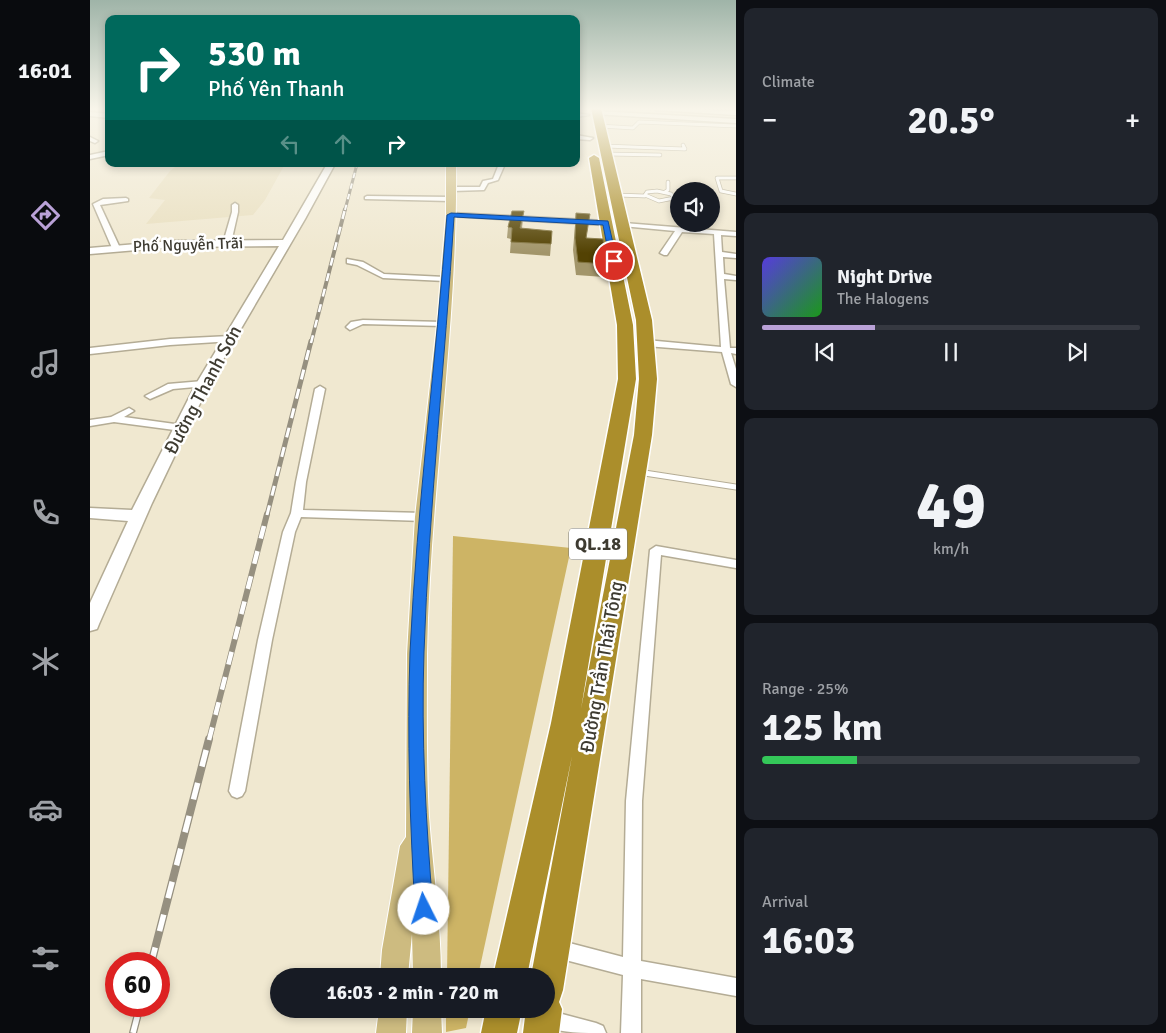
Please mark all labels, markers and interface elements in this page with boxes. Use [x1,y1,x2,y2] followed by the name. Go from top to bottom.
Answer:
[208,32,301,75] text: 530 m
[125,35,190,100] icon: right
[18,57,72,84] text: 16:01
[762,72,815,92] text: Climate
[208,75,345,102] text: Phố Yên Thanh
[907,97,995,144] text: 20.5°
[762,103,777,137] text: −
[1125,103,1140,137] text: +
[276,130,304,158] icon: left
[329,130,357,158] icon: ahead
[382,130,410,158] icon: right
[670,182,720,232] map controls
[670,182,720,232] button: sound
[28,198,63,233] icon: directions
[132,233,244,257] street label: Phố Nguyễn Trãi
[593,240,635,282] pin
[600,247,628,275] icon: arrive
[837,265,932,289] text: Night Drive
[837,289,929,309] text: The Halogens
[159,321,247,459] street label: Đường Thanh Sơn
[811,338,839,366] icon: previous
[937,338,965,366] icon: pause
[1063,338,1091,366] icon: next
[28,346,63,381] icon: music
[916,466,986,546] text: 49
[28,495,63,530] icon: phone
[569,528,627,560] road number: QL.18
[933,539,969,559] text: km/h
[575,579,629,755] street label: Đường Trần Thái Tông
[28,644,63,679] icon: climate
[762,679,848,699] text: Range · 25%
[762,704,883,751] text: 125 km
[28,792,63,827] icon: car
[397,882,449,934] position arrow
[762,892,808,912] text: Arrival
[762,917,855,964] text: 16:03
[28,941,63,976] icon: filters
[105,952,170,1017] speed limit sign: 60
[326,981,499,1005] text: 16:03 · 2 min · 720 m

